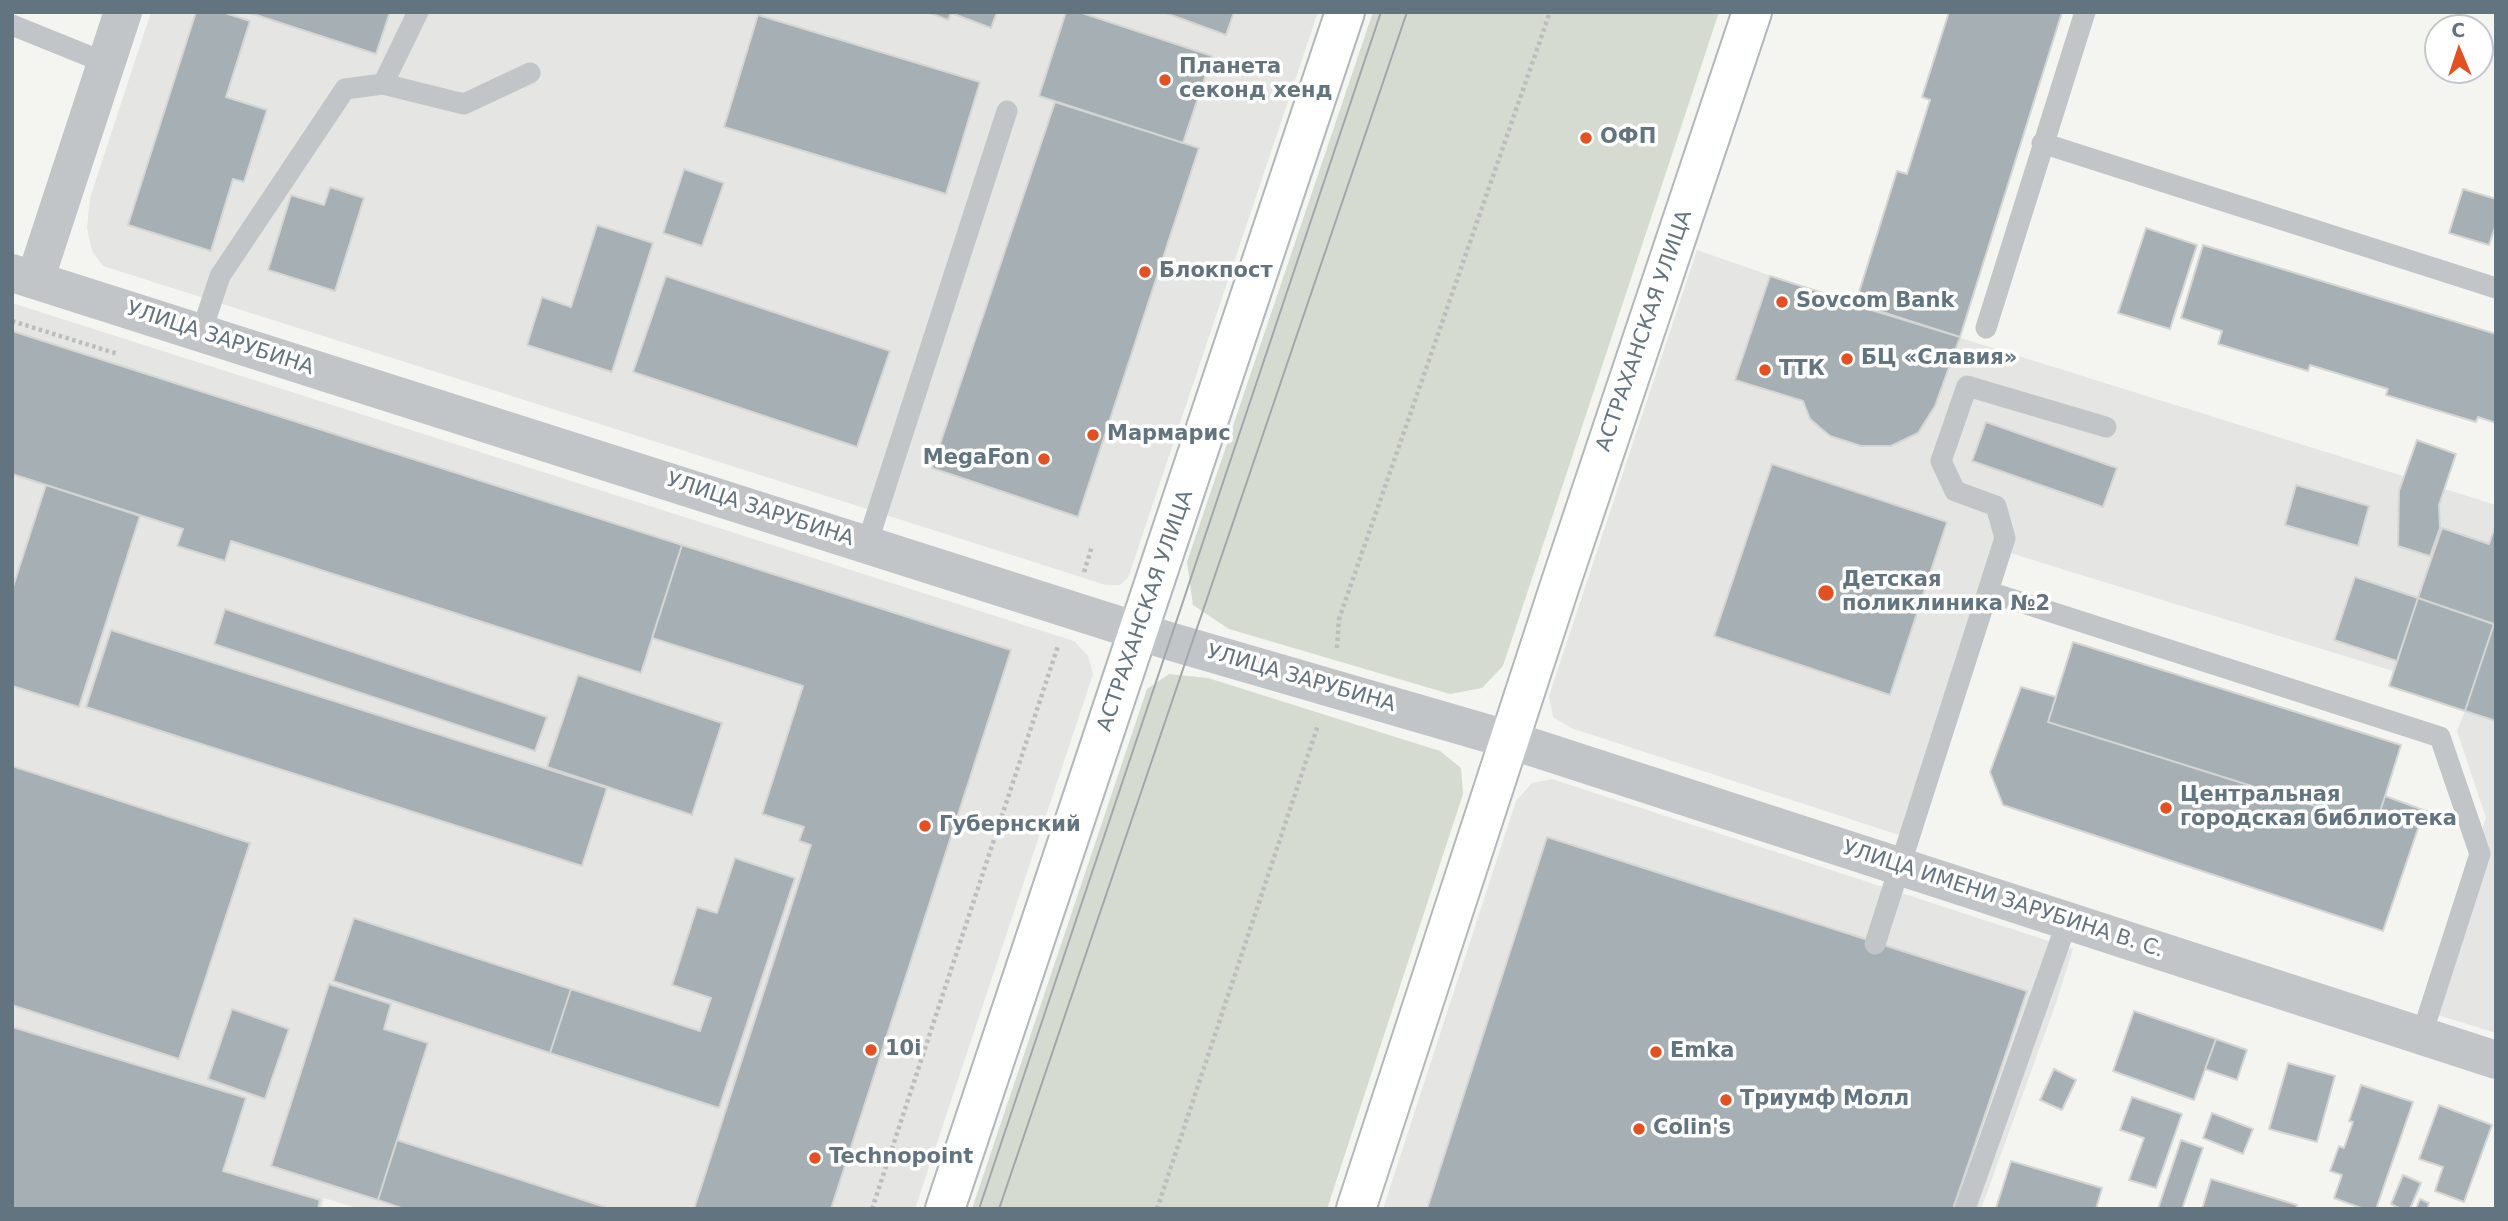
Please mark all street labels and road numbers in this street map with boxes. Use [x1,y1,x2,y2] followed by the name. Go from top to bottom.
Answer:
[1592,207,1698,455] street label: АСТРАХАНСКАЯ УЛИЦА
[123,297,317,381] street label: УЛИЦА ЗАРУБИНА
[663,468,857,552] street label: УЛИЦА ЗАРУБИНА
[1093,487,1199,735] street label: АСТРАХАНСКАЯ УЛИЦА
[1204,640,1398,718] street label: УЛИЦА ЗАРУБИНА
[1839,836,2167,964] street label: УЛИЦА ИМЕНИ ЗАРУБИНА В. С.

